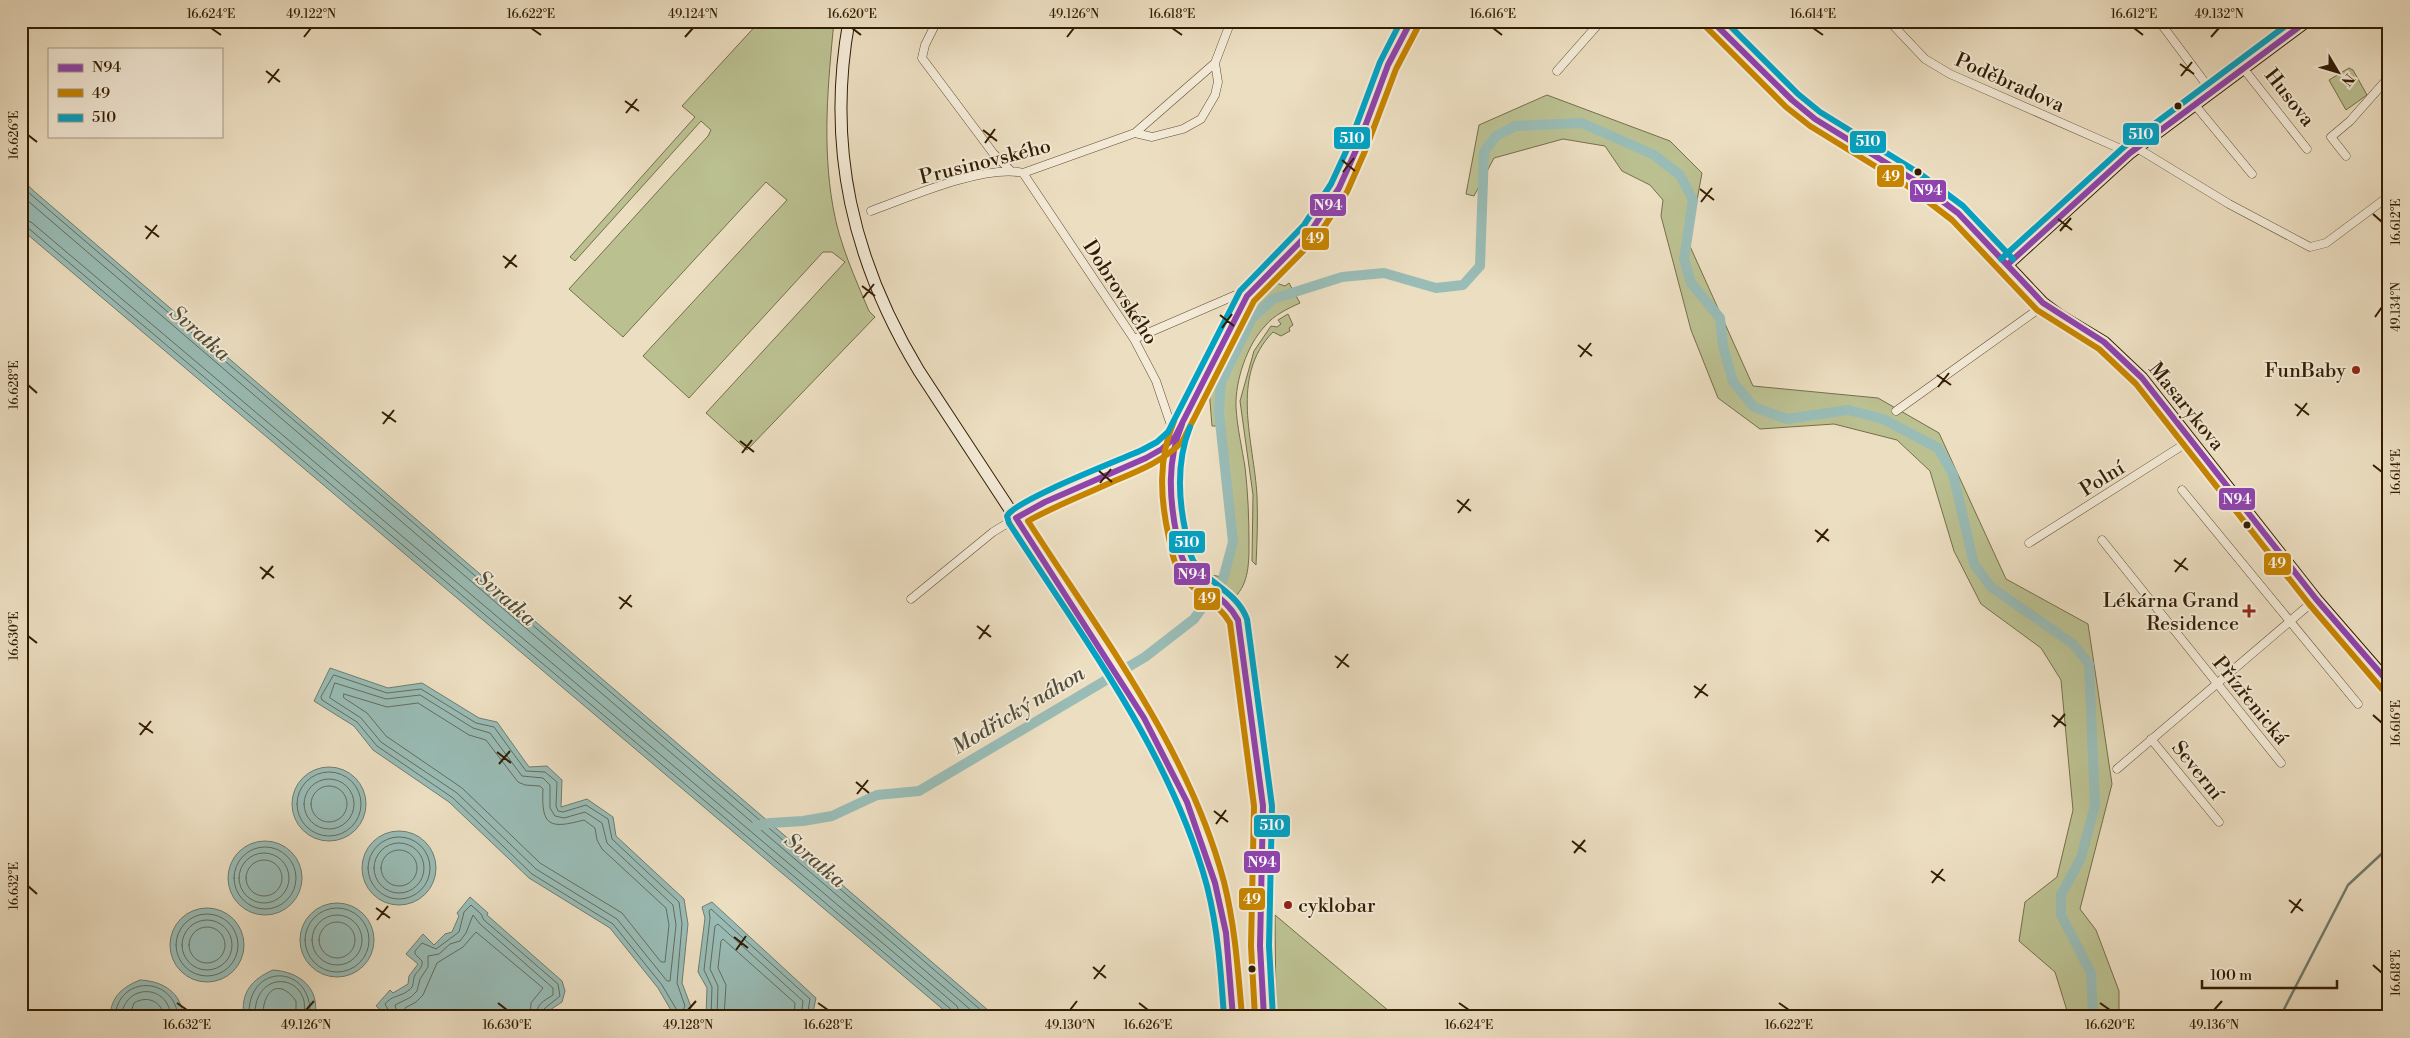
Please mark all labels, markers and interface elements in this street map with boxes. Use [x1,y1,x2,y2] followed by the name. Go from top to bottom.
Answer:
[187,7,235,22] text: 16.624°E
[286,7,336,22] text: 49.122°N
[507,7,555,22] text: 16.622°E
[668,7,718,22] text: 49.124°N
[827,7,877,22] text: 16.620°E
[1049,7,1099,22] text: 49.126°N
[1149,7,1195,22] text: 16.618°E
[1470,7,1516,22] text: 16.616°E
[1790,7,1836,22] text: 16.614°E
[2111,7,2157,22] text: 16.612°E
[2194,7,2244,22] text: 49.132°N
[48,48,222,138] legend
[1951,48,2069,119] street label: Poděbradova
[2312,48,2362,98] north arrow
[92,58,121,77] text: N94
[2258,64,2320,133] street label: Husova
[2337,69,2358,89] text: N
[92,84,110,103] text: 49
[2173,101,2183,111] unlabelled marker
[92,108,116,127] text: 510
[7,111,22,159] text: 16.626°E
[2122,122,2160,146] line badge: 510
[1333,126,1371,150] line badge: 510
[2128,126,2154,144] text: 510
[1339,130,1365,148] text: 510
[1849,130,1887,154] line badge: 510
[1855,133,1881,151] text: 510
[917,134,1054,191] street label: Prusinovského
[1876,164,1905,188] line badge: 49
[1913,167,1923,177] unlabelled marker
[1882,168,1900,186] text: 49
[1909,179,1947,203] line badge: N94
[1913,182,1943,200] text: N94
[1309,193,1347,217] line badge: N94
[1313,197,1343,215] text: N94
[2389,199,2404,245] text: 16.612°E
[1301,227,1330,251] line badge: 49
[1306,230,1324,248] text: 49
[1077,236,1163,350] street label: Dobrovského
[2389,282,2404,332] text: 49.134°N
[164,300,235,367] water label: Svratka
[2143,358,2230,457] street label: Masarykova
[2265,359,2346,384] place label: FunBaby
[7,361,22,409] text: 16.628°E
[2350,364,2362,376] marker: FunBaby
[2389,449,2404,495] text: 16.614°E
[2076,455,2131,503] street label: Polní
[2218,487,2256,511] line badge: N94
[2222,491,2252,509] text: N94
[2242,520,2252,530] unlabelled marker
[1168,530,1206,554] line badge: 510
[1174,534,1200,552] text: 510
[2263,552,2292,576] line badge: 49
[2268,555,2286,573] text: 49
[1173,562,1211,586] line badge: N94
[470,565,541,632] water label: Svratka
[1177,566,1207,584] text: N94
[1193,587,1221,611] line badge: 49
[2103,589,2240,637] place label: Lékárna Grand Residence
[1198,590,1216,608] text: 49
[2243,605,2255,617] marker: Lékárna Grand Residence
[7,611,22,661] text: 16.630°E
[2206,651,2294,751] street label: Přízřenická
[947,661,1090,761] water label: Modřický náhon
[2389,700,2404,746] text: 16.616°E
[2165,736,2229,807] street label: Severní
[1253,814,1291,838] line badge: 510
[1259,817,1285,835] text: 510
[778,828,851,894] water label: Svratka
[1243,850,1281,874] line badge: N94
[1247,854,1277,872] text: N94
[7,862,22,910] text: 16.632°E
[1238,887,1266,911] line badge: 49
[1243,891,1261,909] text: 49
[1298,894,1376,919] place label: cyklobar
[1282,899,1294,911] marker: cyklobar
[2389,950,2404,996] text: 16.618°E
[2202,958,2338,990] scale bar
[1247,964,1257,974] unlabelled marker
[2210,966,2252,985] text: 100 m
[163,1018,211,1033] text: 16.632°E
[281,1018,331,1033] text: 49.126°N
[482,1018,532,1033] text: 16.630°E
[663,1018,713,1033] text: 49.128°N
[804,1018,852,1033] text: 16.628°E
[1045,1018,1095,1033] text: 49.130°N
[1124,1018,1172,1033] text: 16.626°E
[1445,1018,1493,1033] text: 16.624°E
[1765,1018,1813,1033] text: 16.622°E
[2085,1018,2135,1033] text: 16.620°E
[2189,1018,2239,1033] text: 49.136°N

